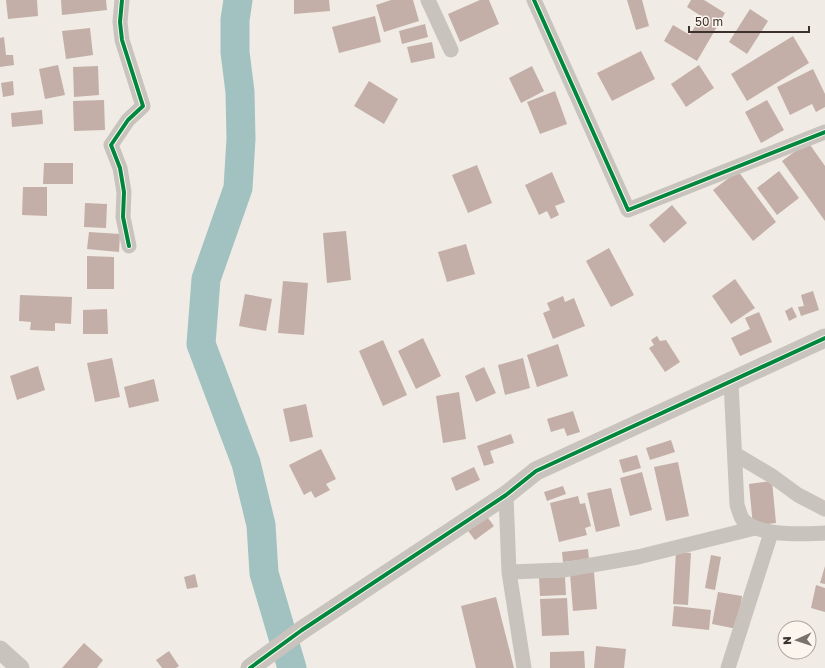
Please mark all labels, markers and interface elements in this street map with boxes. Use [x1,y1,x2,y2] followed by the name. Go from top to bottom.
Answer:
[689,8,809,34] scale bar
[695,14,723,29] text: 50 m
[777,620,817,660] north arrow
[780,636,793,645] text: N

